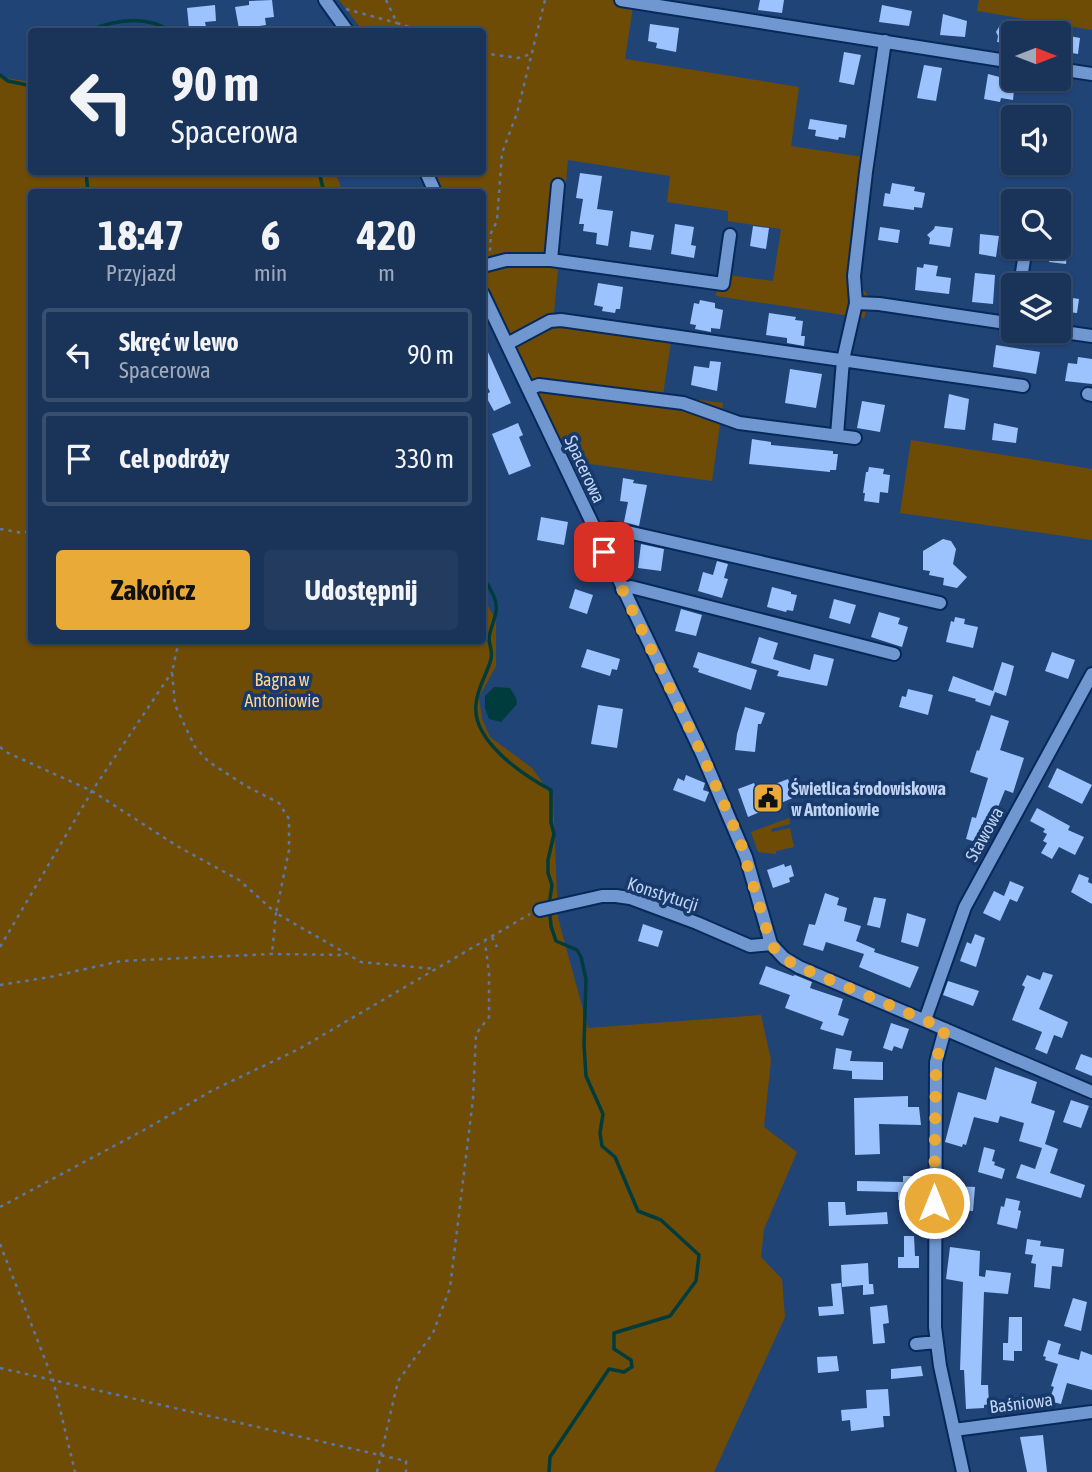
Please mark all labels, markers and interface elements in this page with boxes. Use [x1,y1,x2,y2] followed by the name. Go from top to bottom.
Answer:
[1001,21,1071,91] north arrow
[1001,21,1071,343] map controls
[171,55,259,111] text: 90 m
[56,56,147,147] icon: left
[1001,105,1071,175] button: sound
[171,113,299,150] text: Spacerowa
[1001,189,1071,259] button: search
[98,211,184,259] text: 18:47
[261,211,280,259] text: 6
[357,211,416,259] text: 420
[106,260,176,286] text: Przyjazd
[254,260,287,286] text: min
[378,260,395,286] text: m
[1001,273,1071,343] button: layers
[119,327,239,357] text: Skręć w lewo
[60,336,98,374] icon: left
[407,340,454,370] text: 90 m
[119,357,211,383] text: Spacerowa
[560,432,610,506] street label: Spacerowa
[60,440,98,478] icon: arrive
[119,444,230,474] text: Cel podróży
[395,444,454,474] text: 330 m
[574,522,634,582] pin
[585,533,623,571] icon: arrive
[56,550,250,630] button: Zakończ
[264,550,458,630] button: Udostępnij
[244,669,320,711] park label: Bagna w Antoniowie
[791,778,946,820] place label: Świetlica środowiskowa w Antoniowie
[751,781,785,815] public building icon: Świetlica środowiskowa w Antoniowie
[961,803,1007,865] street label: Stawowa
[625,873,701,915] street label: Konstytucji
[897,1166,971,1240] position arrow
[988,1389,1054,1417] street label: Baśniowa

